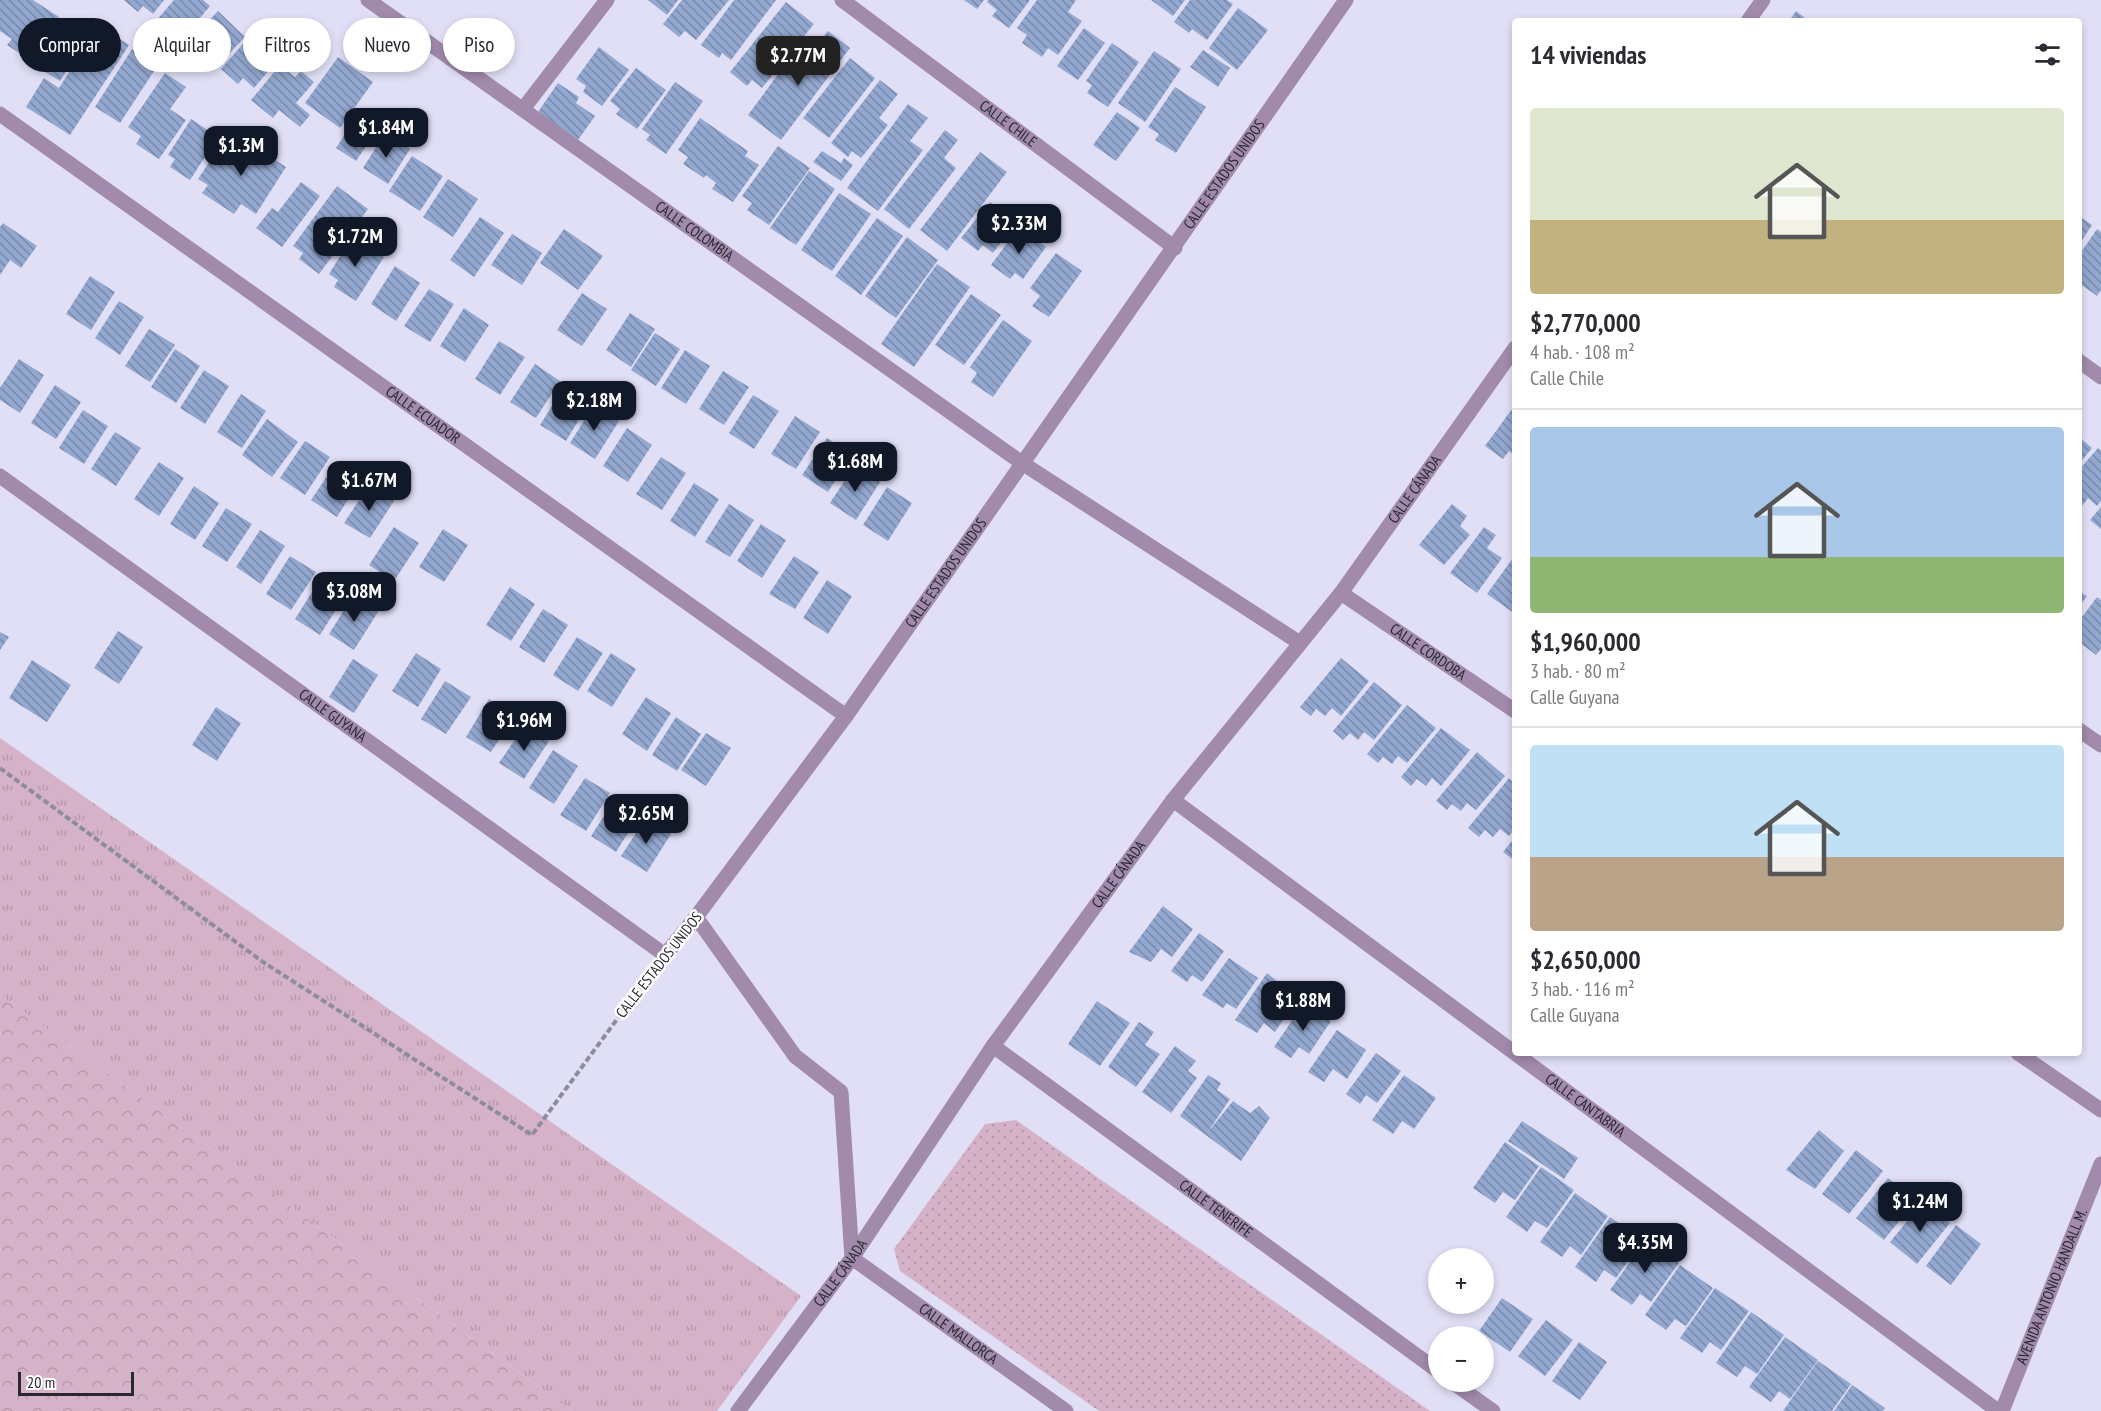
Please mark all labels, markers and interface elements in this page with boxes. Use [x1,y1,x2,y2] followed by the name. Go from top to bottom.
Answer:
[18,18,121,72] chip: Comprar
[133,18,231,72] chip: Alquilar
[243,18,331,72] chip: Filtros
[343,18,431,72] chip: Nuevo
[443,18,515,72] chip: Piso
[749,36,847,87] pin: $2.77M
[1530,38,1646,71] text: 14 viviendas
[2031,38,2064,71] icon: filters
[770,42,826,68] text: $2.77M
[976,96,1041,151] street label: CALLE CHILE
[337,108,435,159] pin: $1.84M
[358,114,414,140] text: $1.84M
[1179,116,1269,233] street label: CALLE ESTADOS UNIDOS
[199,126,283,177] pin: $1.3M
[218,132,264,158] text: $1.3M
[1743,147,1851,255] icon: home
[652,197,738,265] street label: CALLE COLOMBIA
[970,204,1068,255] pin: $2.33M
[991,210,1047,236] text: $2.33M
[306,217,404,268] pin: $1.72M
[327,223,383,249] text: $1.72M
[1530,306,1641,339] text: $2,770,000
[1530,339,1635,365] text: 4 hab. · 108 m²
[1530,365,1604,391] text: Calle Chile
[382,381,464,448] street label: CALLE ECUADOR
[545,381,643,432] pin: $2.18M
[566,387,622,413] text: $2.18M
[806,442,904,493] pin: $1.68M
[827,448,883,474] text: $1.68M
[1384,451,1445,527] street label: CALLE CÁNADA
[320,461,418,512] pin: $1.67M
[1743,466,1851,574] icon: home
[341,467,397,493] text: $1.67M
[901,514,990,631] street label: CALLE ESTADOS UNIDOS
[305,572,403,623] pin: $3.08M
[326,578,382,604] text: $3.08M
[1386,619,1471,685] street label: CALLE CORDOBA
[1530,625,1641,658] text: $1,960,000
[1530,658,1626,684] text: 3 hab. · 80 m²
[295,684,371,747] street label: CALLE GUYANA
[1530,684,1620,710] text: Calle Guyana
[475,701,573,752] pin: $1.96M
[496,707,552,733] text: $1.96M
[1743,784,1851,892] icon: home
[597,794,695,845] pin: $2.65M
[618,800,674,826] text: $2.65M
[1087,836,1150,912] street label: CALLE CÁNADA
[611,908,706,1021] street label: CALLE ESTADOS UNIDOS
[1530,943,1641,976] text: $2,650,000
[1530,976,1635,1002] text: 3 hab. · 116 m²
[1254,981,1352,1032] pin: $1.88M
[1275,987,1331,1013] text: $1.88M
[1530,1002,1620,1028] text: Calle Guyana
[1542,1069,1630,1141] street label: CALLE CANTABRIA
[1176,1175,1257,1242] street label: CALLE TENERIFE
[1871,1182,1969,1233] pin: $1.24M
[1892,1188,1948,1214] text: $1.24M
[2012,1205,2091,1367] street label: AVENIDA ANTONIO HANDALL M.
[1596,1223,1694,1274] pin: $4.35M
[1617,1229,1673,1255] text: $4.35M
[809,1234,871,1310] street label: CALLE CÁNADA
[1428,1248,1494,1392] map controls
[1428,1248,1494,1314] button: +
[915,1299,1002,1369] street label: CALLE MALLORCA
[1428,1326,1494,1392] button: −
[18,1369,134,1396] scale bar
[27,1372,55,1392] text: 20 m

